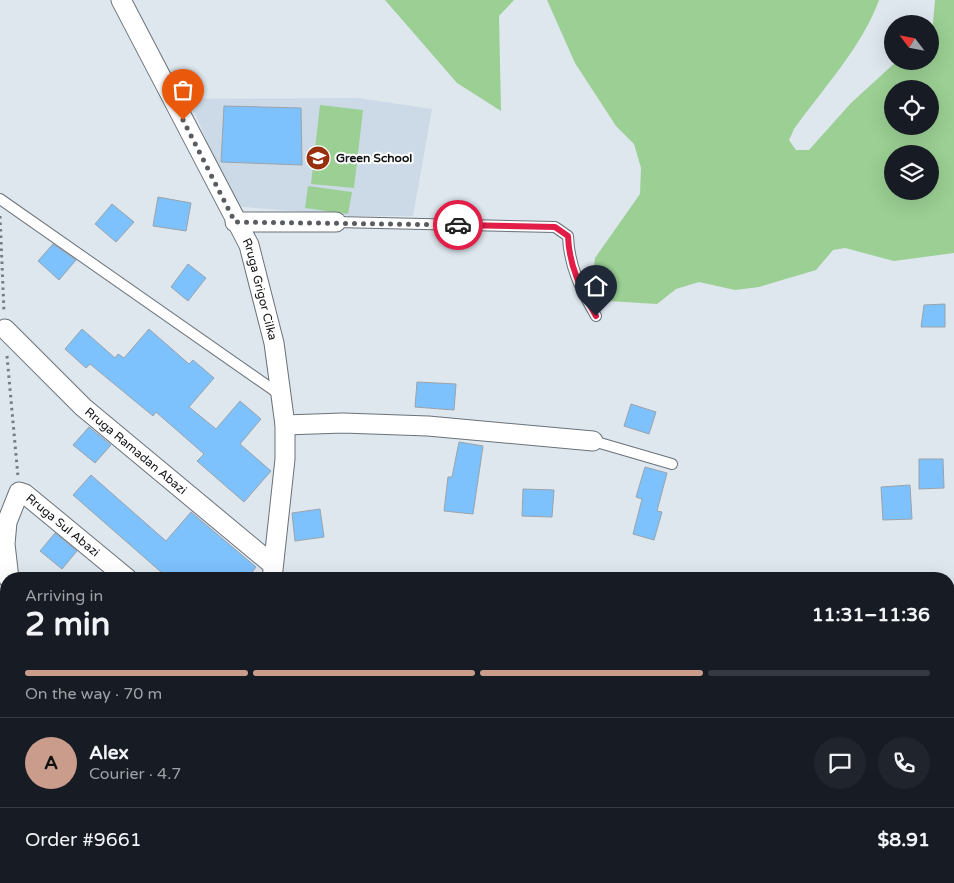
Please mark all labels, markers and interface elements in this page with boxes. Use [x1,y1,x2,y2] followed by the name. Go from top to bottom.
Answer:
[884,15,939,70] north arrow
[884,15,939,200] map controls
[162,69,204,120] pin
[169,76,197,104] icon: bag
[884,80,939,135] button: locate
[305,145,331,171] school or university icon: Green School
[884,145,939,200] button: layers
[336,151,412,165] place label: Green School
[433,200,483,250] courier
[444,211,472,239] icon: car
[240,236,280,342] street label: Rruga Grigor Cilka
[575,265,617,316] pin
[582,272,610,300] icon: home
[82,405,189,497] street label: Rruga Ramadan Abazi
[23,491,102,560] street label: Rruga Sul Abazi
[25,586,103,606] text: Arriving in
[812,604,930,626] text: 11:31–11:36
[25,606,110,644] text: 2 min
[25,684,162,704] text: On the way · 70 m
[814,737,866,789] button: chat
[878,737,930,789] button: phone
[89,742,129,764] text: Alex
[44,752,58,774] text: A
[89,764,181,784] text: Courier · 4.7
[25,829,142,851] text: Order #9661
[878,829,930,851] text: $8.91

